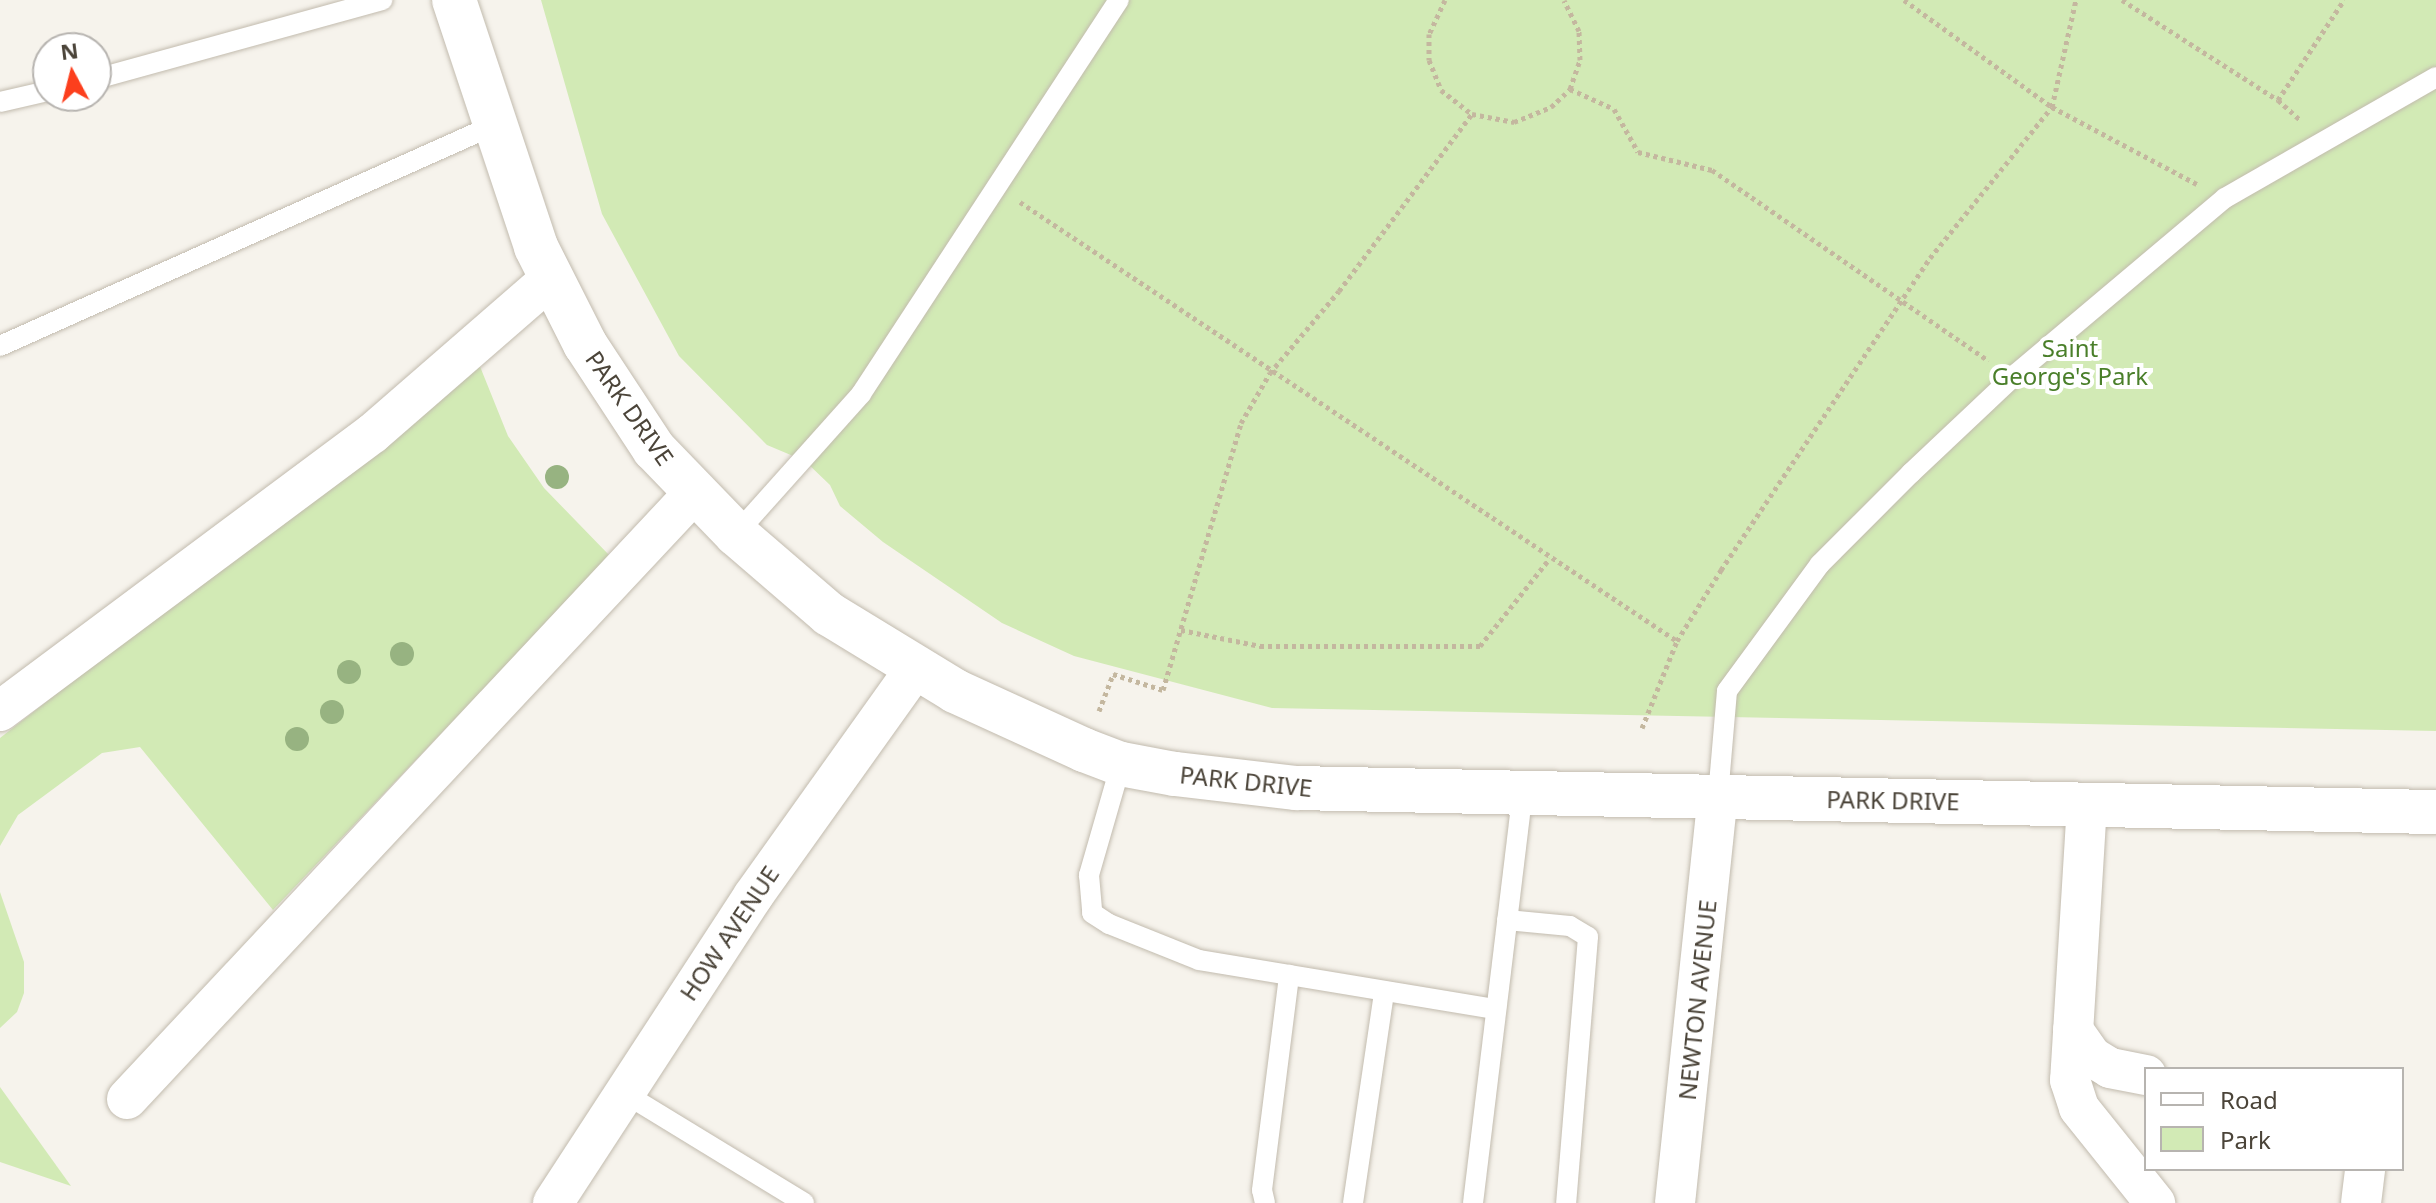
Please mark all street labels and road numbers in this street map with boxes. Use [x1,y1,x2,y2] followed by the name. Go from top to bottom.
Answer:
[580,345,680,471] street label: PARK DRIVE
[1178,760,1314,802] street label: PARK DRIVE
[1826,784,1960,816] street label: PARK DRIVE
[673,860,785,1006] street label: HOW AVENUE
[1672,898,1722,1102] street label: NEWTON AVENUE

